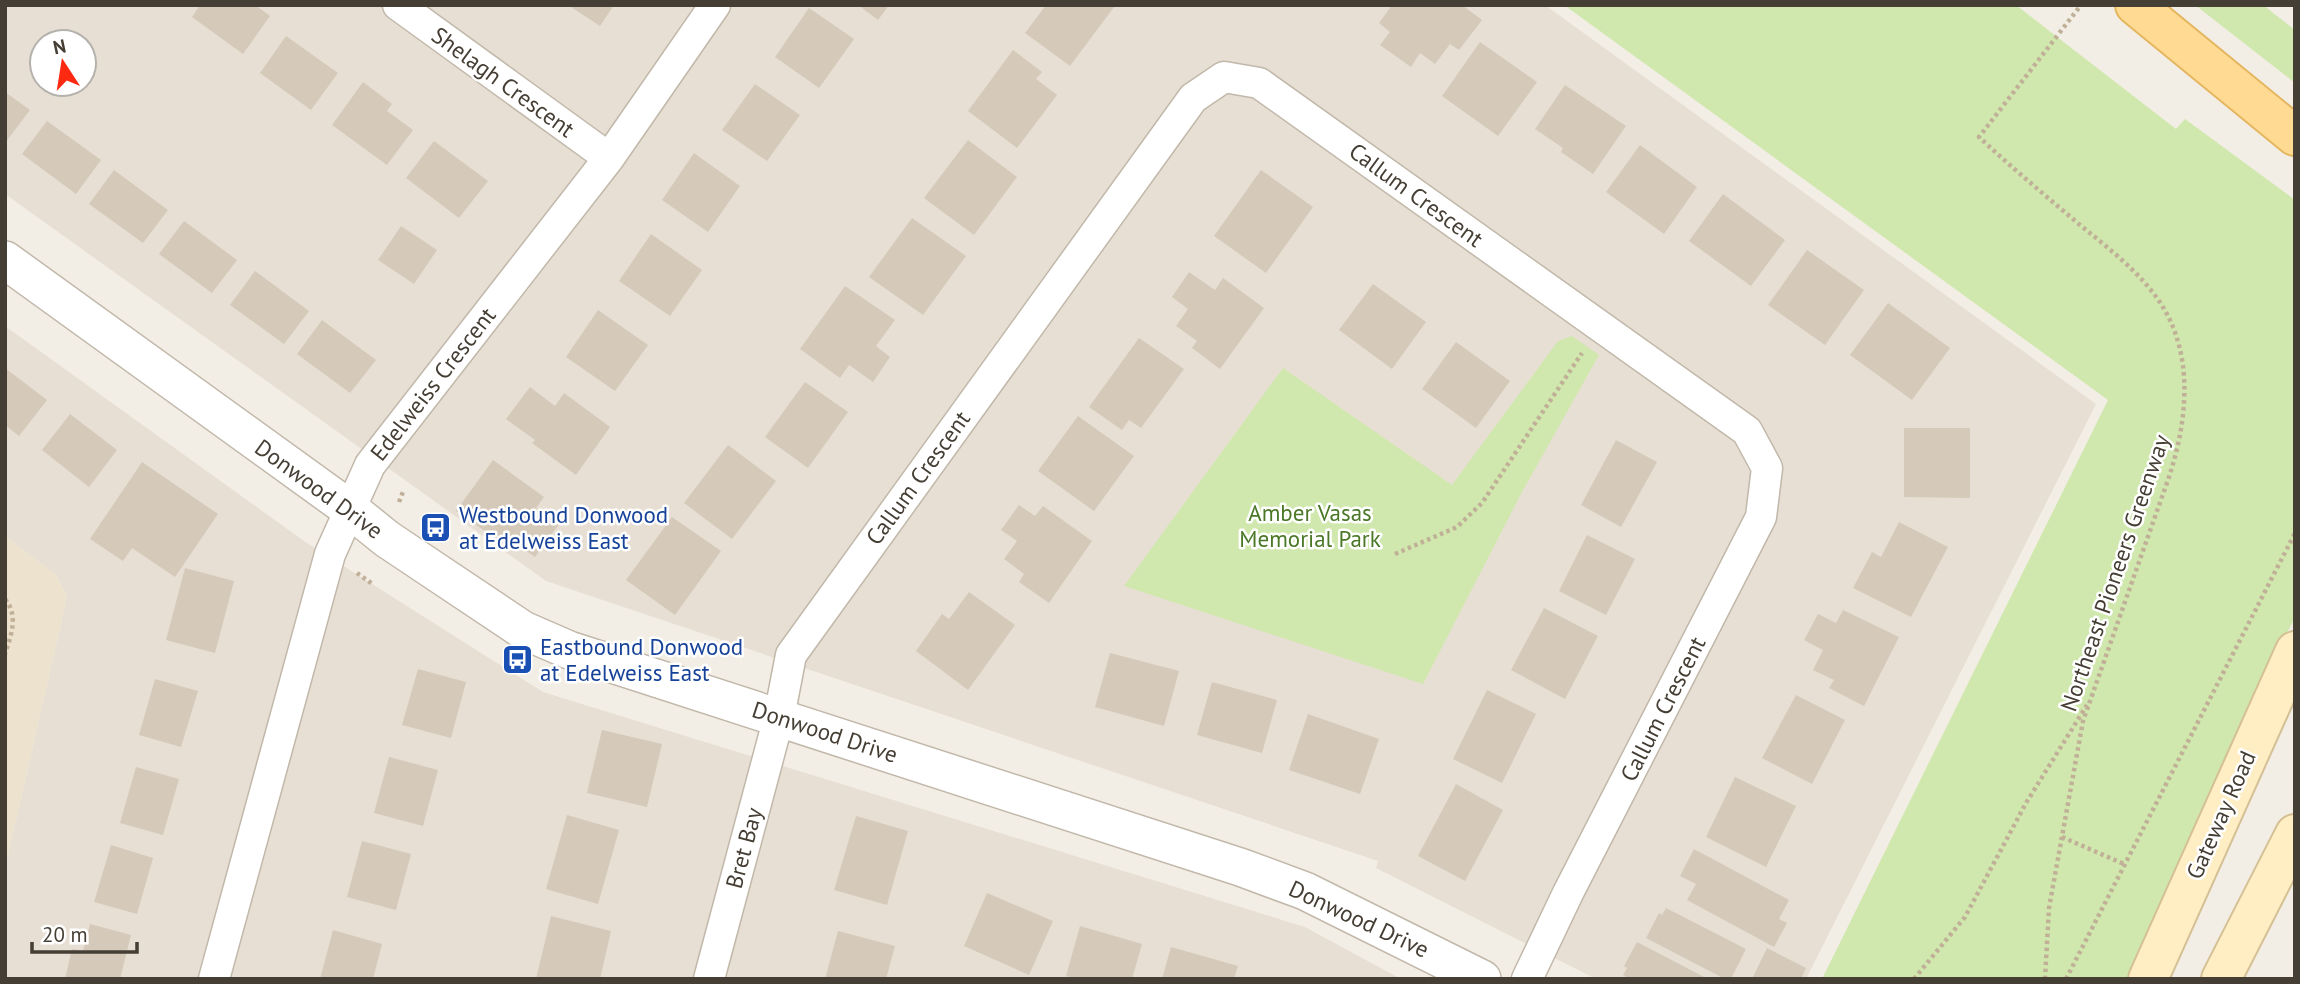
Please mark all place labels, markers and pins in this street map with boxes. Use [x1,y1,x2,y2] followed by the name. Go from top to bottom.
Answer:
[459,500,668,555] place label: Westbound Donwood at Edelweiss East
[419,511,453,545] bus stop icon: Westbound Donwood at Edelweiss East
[540,632,743,687] place label: Eastbound Donwood at Edelweiss East
[500,643,534,677] bus stop icon: Eastbound Donwood at Edelweiss East

